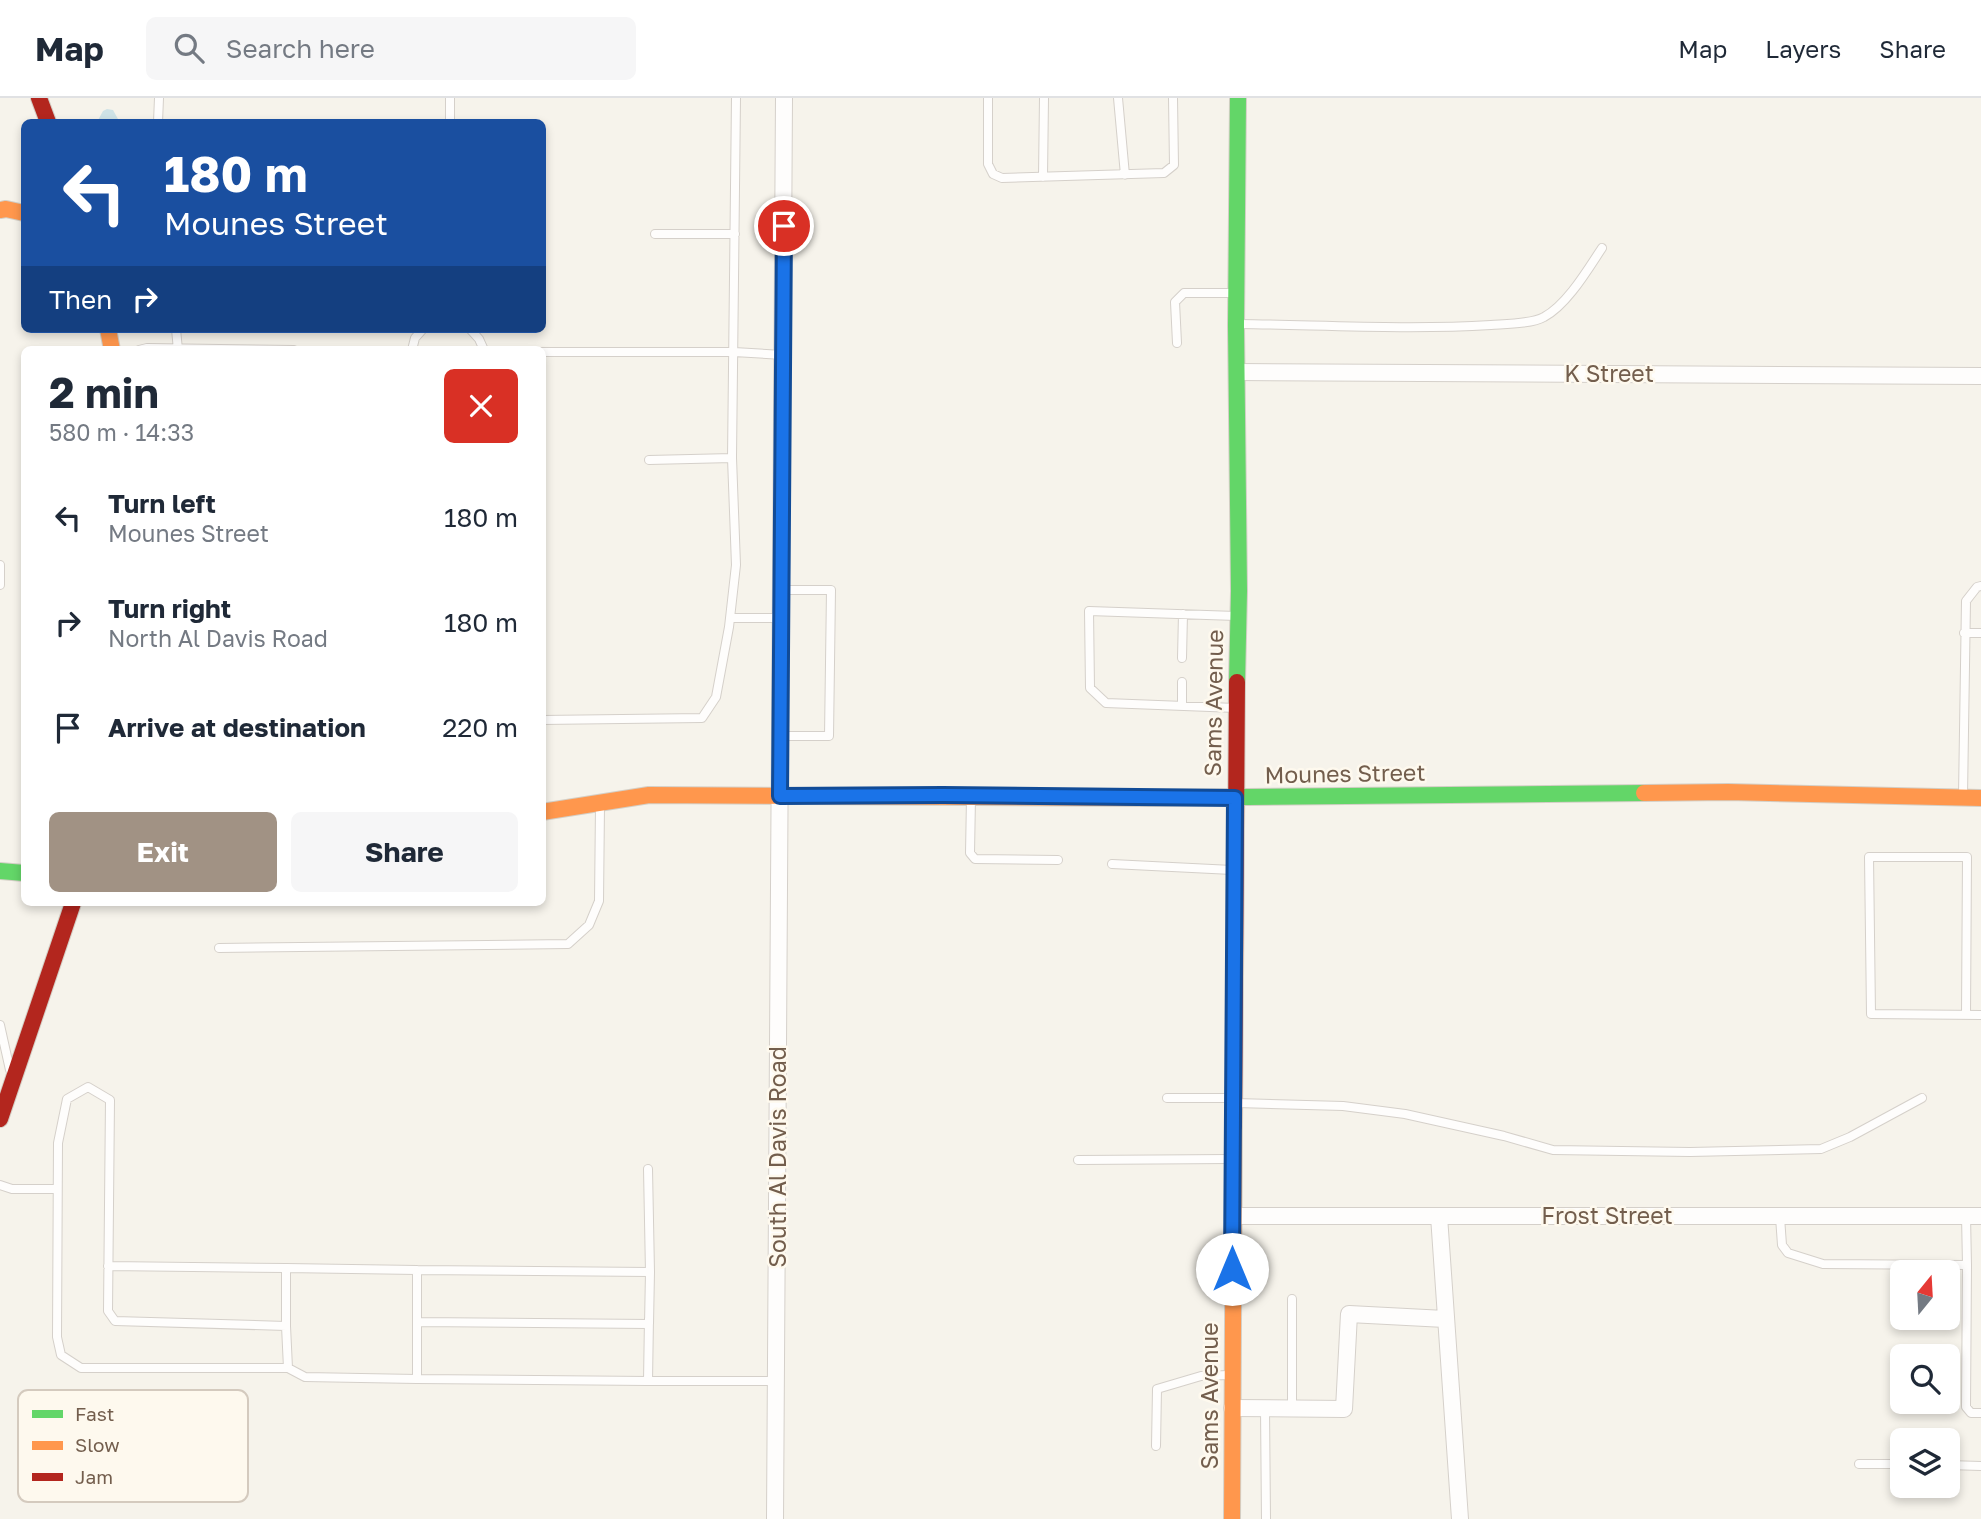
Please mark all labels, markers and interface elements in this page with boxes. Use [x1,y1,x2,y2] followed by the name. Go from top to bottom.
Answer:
[146,17,636,80] search box
[35,29,104,68] text: Map
[170,29,208,67] icon: search
[226,33,375,64] text: Search here
[1678,34,1727,63] text: Map
[1765,34,1841,63] text: Layers
[1879,34,1946,63] text: Share
[164,144,308,203] text: 180 m
[49,147,140,238] icon: left
[754,196,814,256] pin
[164,204,388,242] text: Mounes Street
[765,207,803,245] icon: arrive
[126,280,164,318] icon: right
[49,284,112,315] text: Then
[1564,359,1654,387] street label: K Street
[49,367,159,417] text: 2 min
[444,369,518,443] button: close
[49,418,194,446] text: 580 m · 14:33
[108,488,216,519] text: Turn left
[49,499,87,537] icon: left
[444,502,518,533] text: 180 m
[108,519,269,547] text: Mounes Street
[108,593,231,624] text: Turn right
[49,604,87,642] icon: right
[444,607,518,638] text: 180 m
[108,624,328,652] text: North Al Davis Road
[1198,629,1228,777] street label: Sams Avenue
[49,709,87,747] icon: arrive
[108,712,366,743] text: Arrive at destination
[442,712,518,743] text: 220 m
[1264,758,1426,788] street label: Mounes Street
[49,812,277,892] button: Exit
[291,812,518,892] button: Share
[763,1046,791,1268] street label: South Al Davis Road
[1541,1201,1673,1229] street label: Frost Street
[1195,1232,1269,1306] position arrow
[1890,1260,1960,1330] north arrow
[1890,1260,1960,1498] map controls
[1195,1322,1223,1470] street label: Sams Avenue
[1890,1344,1960,1414] button: search
[18,1390,248,1502] legend
[75,1402,114,1425] text: Fast
[1890,1428,1960,1498] button: layers
[75,1433,120,1456] text: Slow
[75,1465,113,1488] text: Jam

